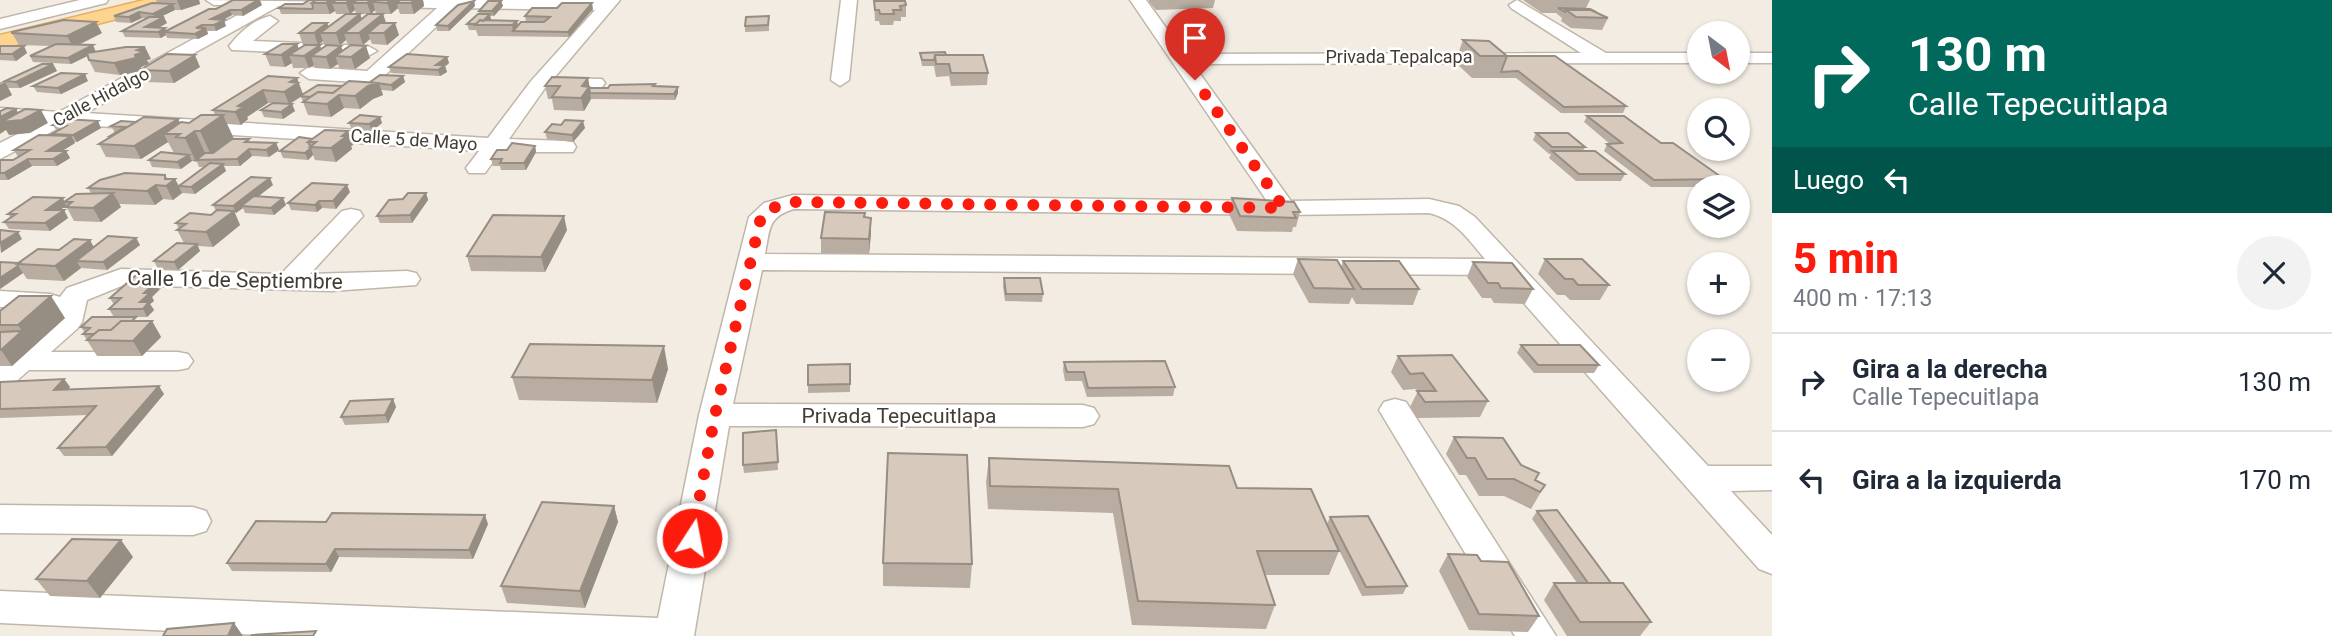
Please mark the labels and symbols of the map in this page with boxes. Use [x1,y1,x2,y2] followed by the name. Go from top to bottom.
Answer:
[1165,8,1225,80] pin
[1687,21,1750,84] north arrow
[1325,46,1473,67] street label: Privada Tepalcapa
[49,62,153,131] street label: Calle Hidalgo
[350,125,478,154] street label: Calle 5 de Mayo
[127,266,343,294] street label: Calle 16 de Septiembre
[802,404,996,428] street label: Privada Tepecuitlapa
[655,501,729,575] position arrow

